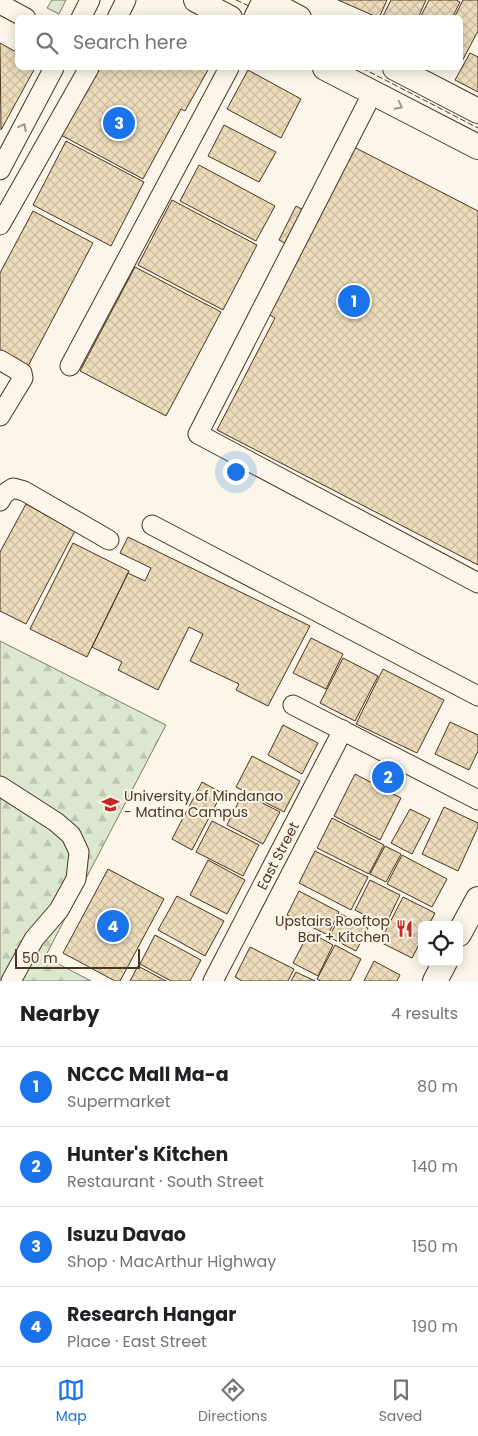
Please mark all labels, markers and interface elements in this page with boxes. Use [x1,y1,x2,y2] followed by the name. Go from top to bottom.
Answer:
[15,15,463,70] search box
[33,29,61,57] icon: search
[73,29,187,56] text: Search here
[394,100,403,110] one-way arrow
[103,104,135,142] pin: 3
[17,123,27,132] one-way arrow
[338,282,370,320] pin: 1
[223,459,249,485] your location
[372,758,404,796] pin: 2
[124,786,283,822] place label: University of Mindanao - Matina Campus
[100,794,120,814] school or university icon: University of Mindanao - Matina Campus
[252,818,304,893] street label: East Street
[97,907,129,945] pin: 4
[275,911,390,947] place label: Upstairs Rooftop Bar + Kitchen
[394,919,414,939] restaurant icon: Upstairs Rooftop Bar + Kitchen
[418,921,463,966] map controls
[418,921,463,966] button: locate
[15,946,140,969] scale bar
[22,948,58,968] text: 50 m
[20,999,100,1028] text: Nearby
[391,1002,458,1025] text: 4 results
[67,1061,229,1088] text: NCCC Mall Ma-a
[33,1075,39,1098] text: 1
[417,1075,458,1098] text: 80 m
[67,1090,171,1113] text: Supermarket
[67,1141,228,1168] text: Hunter's Kitchen
[31,1155,41,1178] text: 2
[412,1155,458,1178] text: 140 m
[67,1170,264,1193] text: Restaurant · South Street
[67,1221,186,1248] text: Isuzu Davao
[31,1235,41,1258] text: 3
[412,1235,458,1258] text: 150 m
[67,1250,276,1273] text: Shop · MacArthur Highway
[67,1301,236,1328] text: Research Hangar
[31,1315,41,1338] text: 4
[412,1315,458,1338] text: 190 m
[67,1330,207,1353] text: Place · East Street
[56,1376,87,1427] tab: Map
[198,1376,267,1427] tab: Directions
[379,1376,422,1427] tab: Saved

